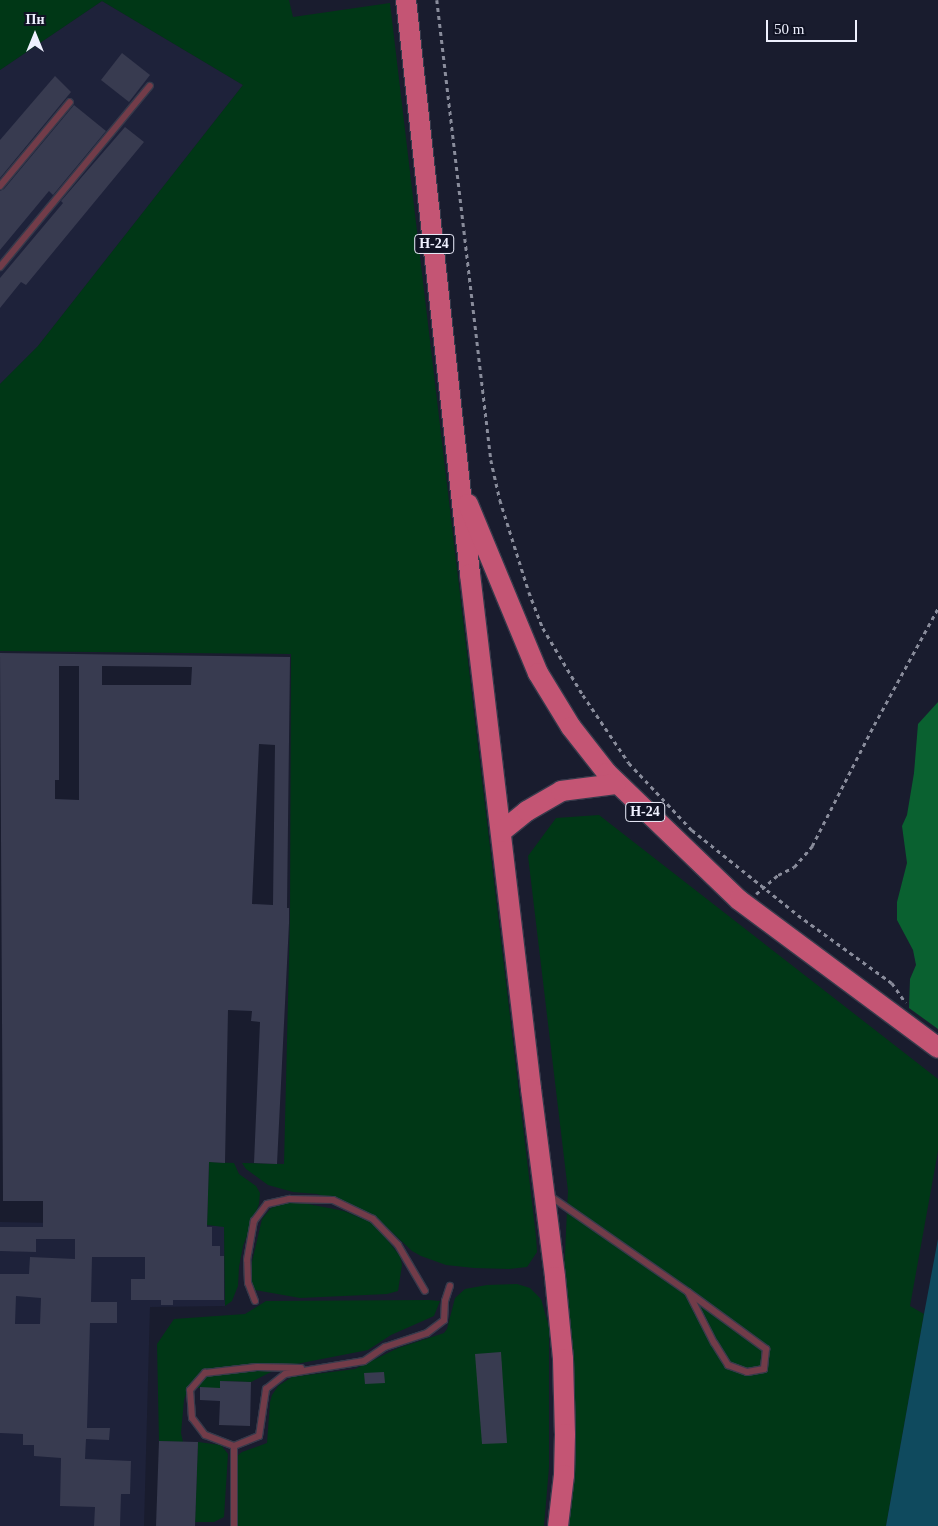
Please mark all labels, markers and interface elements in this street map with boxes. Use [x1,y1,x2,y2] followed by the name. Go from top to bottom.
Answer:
[10,10,60,60] north arrow
[768,10,859,42] scale bar
[26,12,44,27] text: Пн
[774,21,804,37] text: 50 m
[414,232,454,255] road number: Н-24
[625,800,665,824] road number: Н-24

